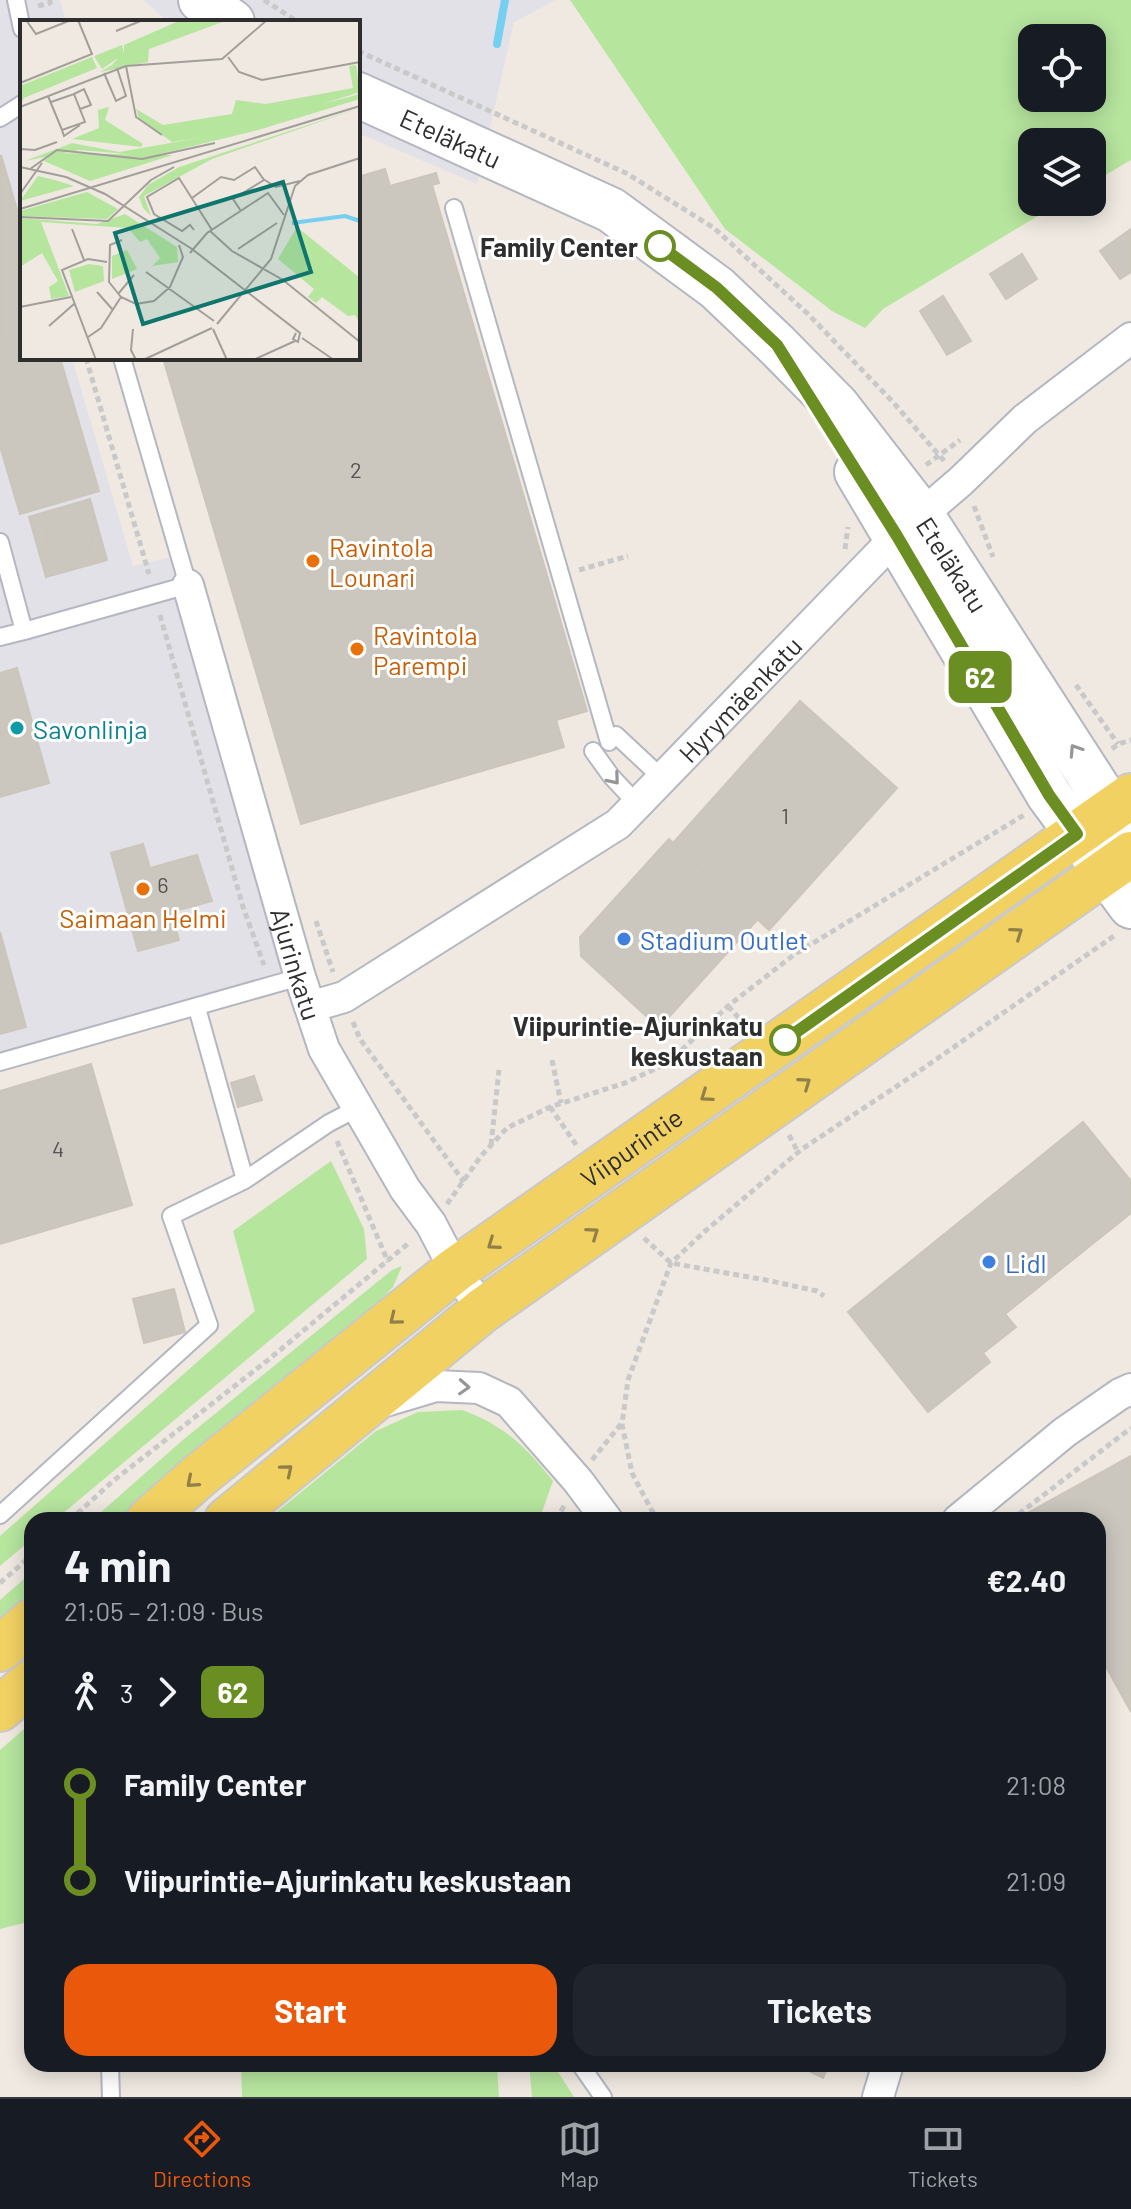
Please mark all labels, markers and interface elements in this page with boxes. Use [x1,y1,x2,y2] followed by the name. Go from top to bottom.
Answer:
[20,20,360,360] inset map
[1018,24,1106,216] map controls
[1018,24,1106,112] button: locate
[396,101,506,174] street label: Eteläkatu
[1018,128,1106,216] button: layers
[480,231,638,262] place label: Family Center
[645,231,675,261] marker: Family Center
[350,456,362,482] house number: 2
[911,511,995,618] street label: Eteläkatu
[329,531,434,592] place label: Ravintola Lounari
[304,552,322,570] marker: Ravintola Lounari
[373,619,478,680] place label: Ravintola Parempi
[672,629,807,768] street label: Hyrymäenkatu
[348,640,366,658] marker: Ravintola Parempi
[944,651,1016,703] line badge: 62
[965,660,995,694] text: 62
[33,713,148,744] place label: Savonlinja
[8,719,26,737] marker: Savonlinja
[1070,744,1085,758] one-way arrow
[604,769,619,784] one-way arrow
[781,802,789,828] house number: 1
[157,871,169,897] house number: 6
[134,880,152,898] marker: Saimaan Helmi
[59,902,227,933] place label: Saimaan Helmi
[265,904,329,1024] street label: Ajurinkatu
[640,924,808,955] place label: Stadium Outlet
[1009,928,1023,943] one-way arrow
[615,930,633,948] marker: Stadium Outlet
[513,1010,763,1071] place label: Viipurintie-Ajurinkatu keskustaan
[770,1025,800,1055] marker: Viipurintie-Ajurinkatu keskustaan
[796,1078,811,1093] one-way arrow
[701,1086,715,1101] one-way arrow
[574,1100,688,1193] street label: Viipurintie
[52,1135,64,1161] house number: 4
[584,1228,598,1243] one-way arrow
[487,1234,501,1249] one-way arrow
[1005,1247,1047,1278] place label: Lidl
[980,1253,998,1271] marker: Lidl
[390,1309,404,1324] one-way arrow
[459,1379,471,1396] one-way arrow
[278,1465,292,1480] one-way arrow
[187,1472,202,1487] one-way arrow
[64,1538,171,1591] text: 4 min
[987,1562,1066,1598] text: €2.40
[64,1595,264,1626] text: 21:05 – 21:09 · Bus
[64,1670,108,1714] icon: walk
[145,1670,189,1714] icon: forward
[217,1675,248,1709] text: 62
[120,1677,133,1708] text: 3
[124,1766,306,1802] text: Family Center
[1006,1769,1066,1800] text: 21:08
[124,1862,572,1898] text: Viipurintie-Ajurinkatu keskustaan
[1006,1865,1066,1896] text: 21:09
[64,1964,557,2056] button: Start
[573,1964,1066,2056] button: Tickets
[153,2117,251,2191] tab: Directions
[558,2117,602,2191] tab: Map
[908,2117,978,2191] tab: Tickets

